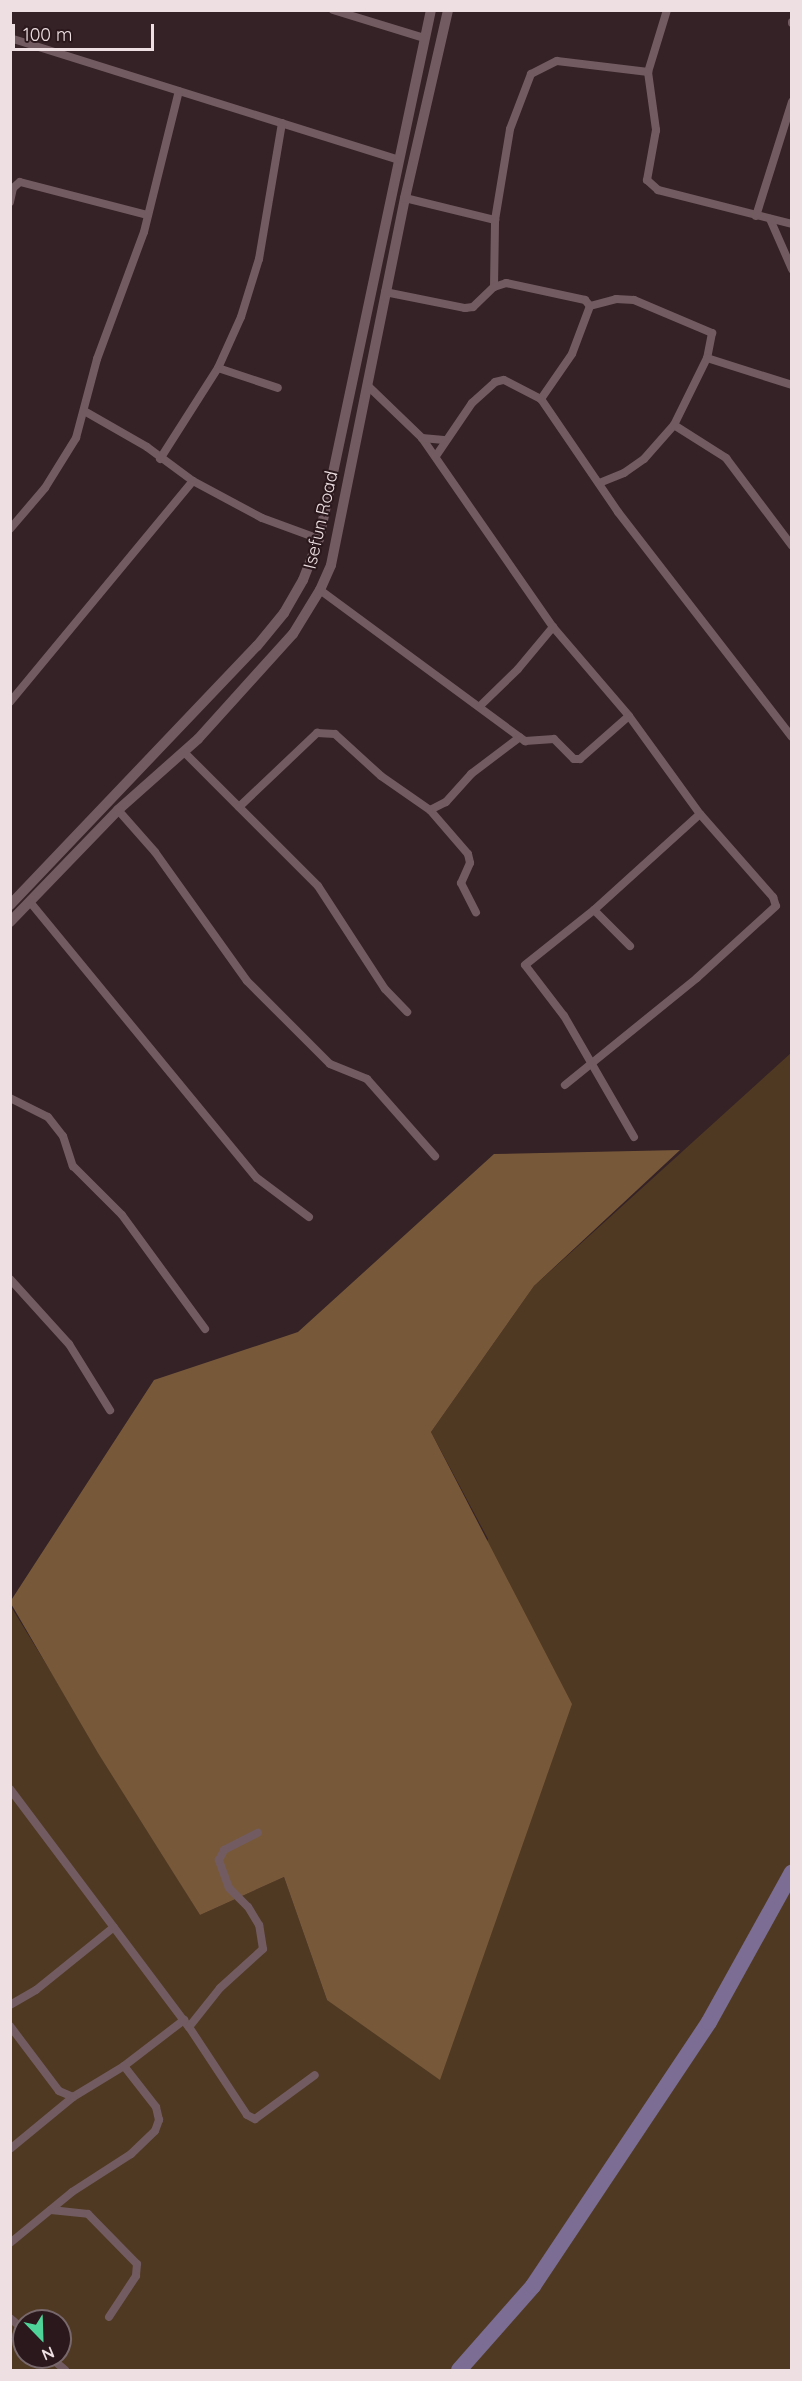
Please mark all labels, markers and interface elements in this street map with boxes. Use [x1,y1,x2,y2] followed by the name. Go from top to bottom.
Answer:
[15,12,158,50] scale bar
[23,23,72,46] text: 100 m
[299,469,343,571] street label: Isefun Road
[12,2309,72,2369] north arrow
[39,2342,58,2365] text: N

